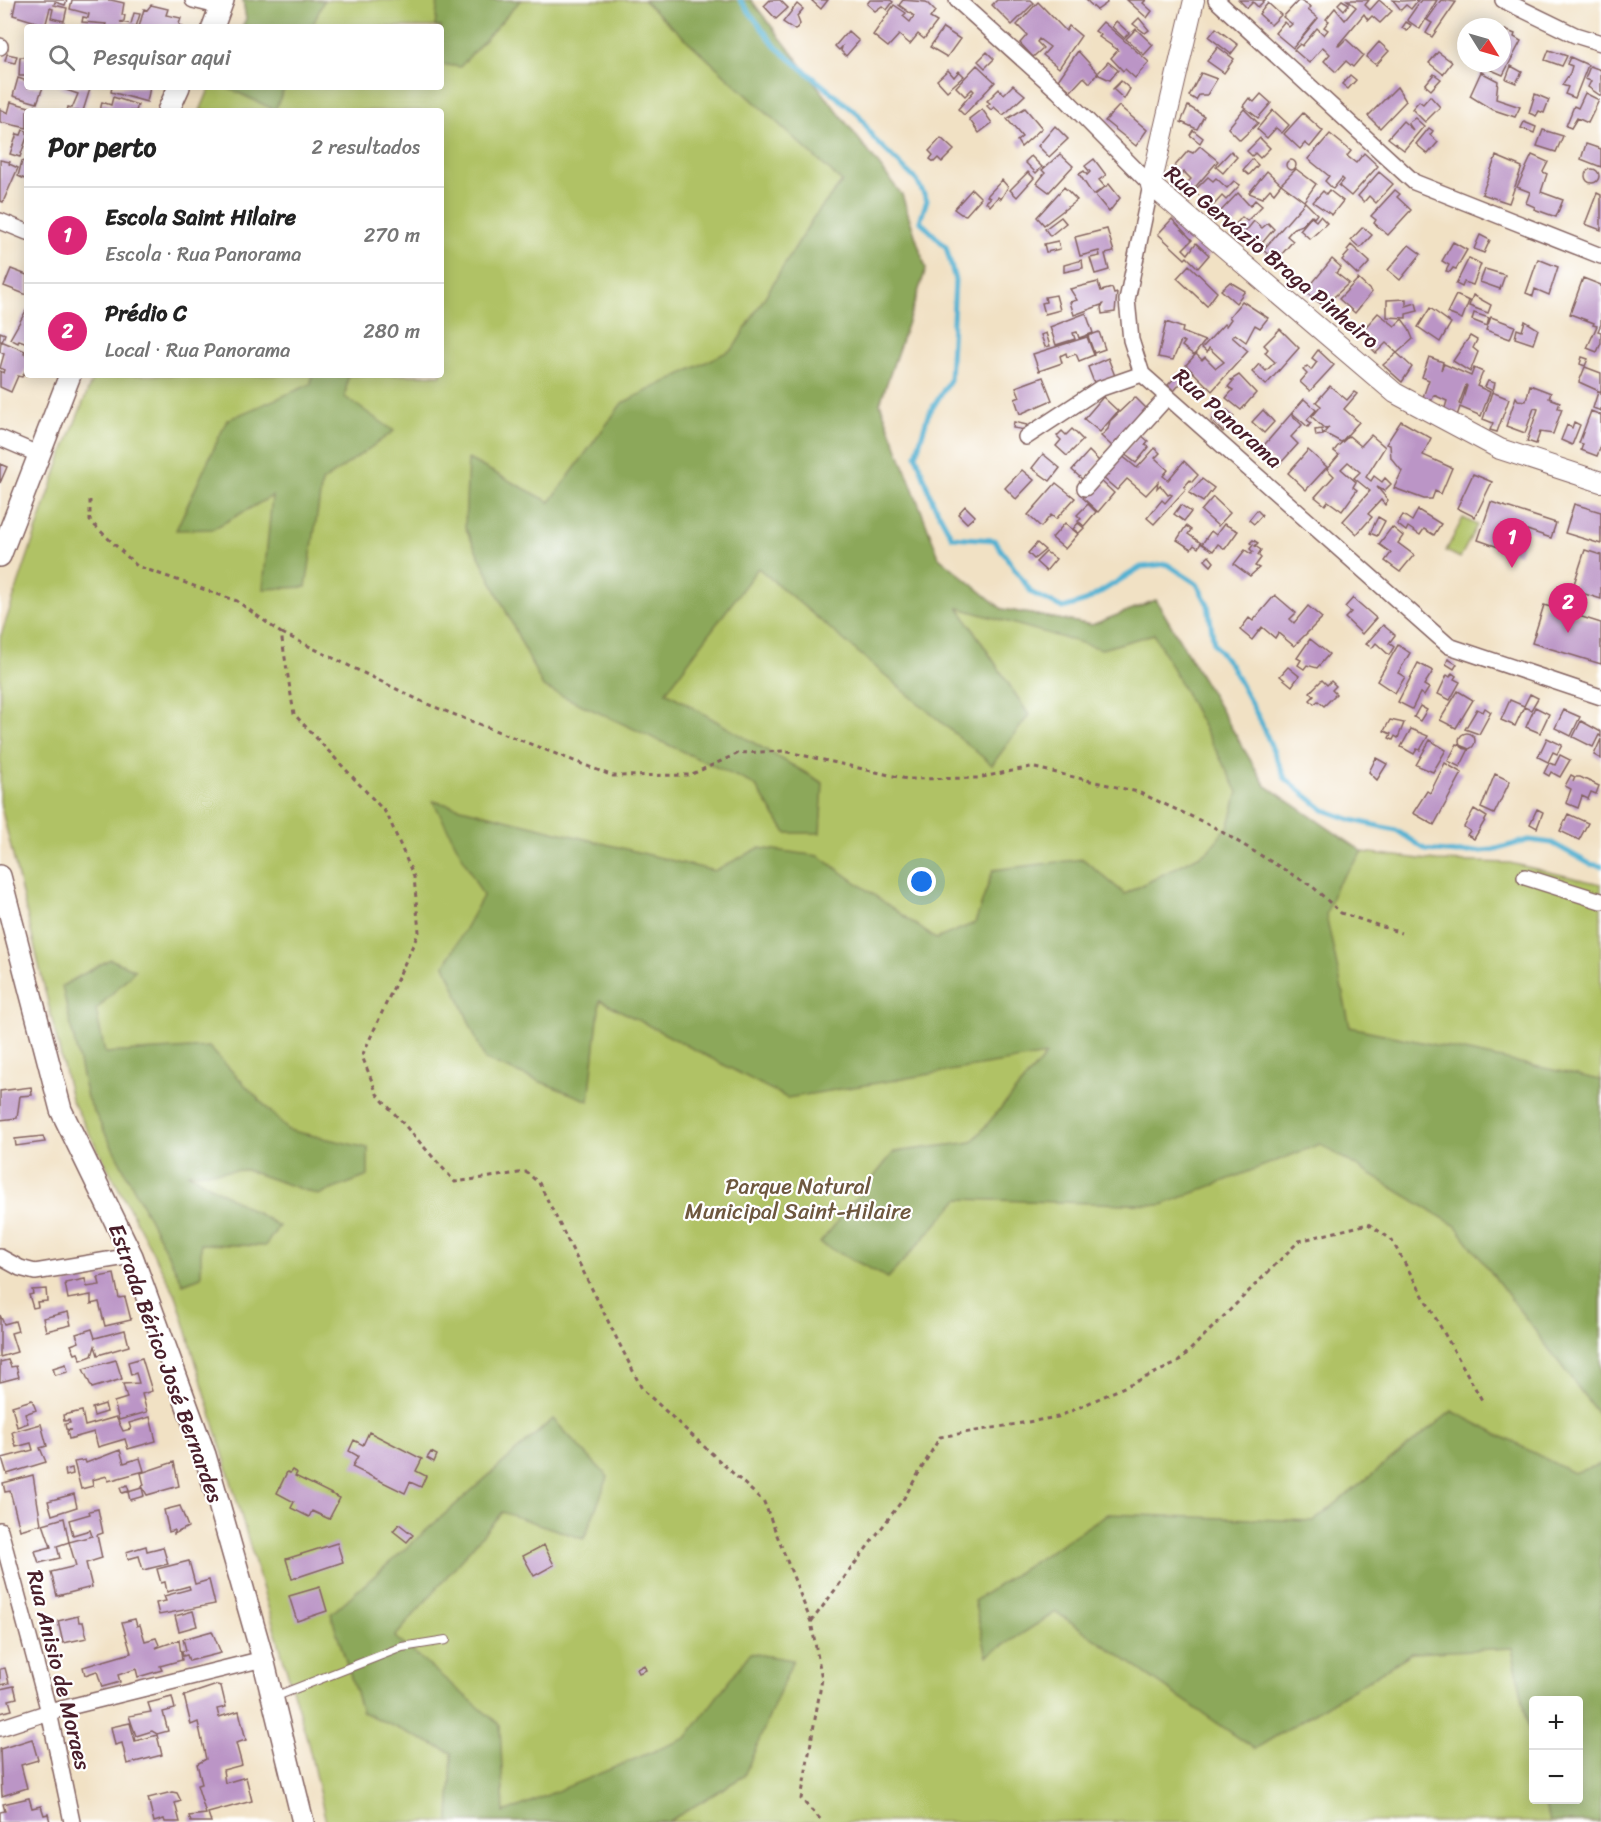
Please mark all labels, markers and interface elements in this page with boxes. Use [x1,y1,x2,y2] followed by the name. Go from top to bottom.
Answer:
[1457,18,1511,72] north arrow
[24,24,444,90] search box
[93,38,231,77] text: Pesquisar aqui
[45,41,78,74] icon: search
[48,124,156,170] text: Por perto
[311,130,420,165] text: 2 resultados
[1156,155,1388,359] street label: Rua Gervázio Braga Pinheiro
[105,198,296,237] text: Escola Saint Hilaire
[63,218,72,253] text: 1
[364,218,420,253] text: 270 m
[105,237,301,272] text: Escola · Rua Panorama
[105,294,187,333] text: Prédio C
[62,314,73,349] text: 2
[363,314,420,349] text: 280 m
[105,333,290,368] text: Local · Rua Panorama
[1164,358,1292,478] street label: Rua Panorama
[1492,518,1532,568] pin: 1
[1548,584,1588,633] pin: 2
[907,867,936,896] your location
[685,1167,911,1231] park label: Parque Natural Municipal Saint-Hilaire
[97,1218,235,1508] street label: Estrada Bérico José Bernardes
[15,1566,103,1775] street label: Rua Anisio de Moraes
[1529,1696,1583,1804] map controls
[1529,1696,1583,1750] button: +
[1529,1750,1583,1804] button: −

